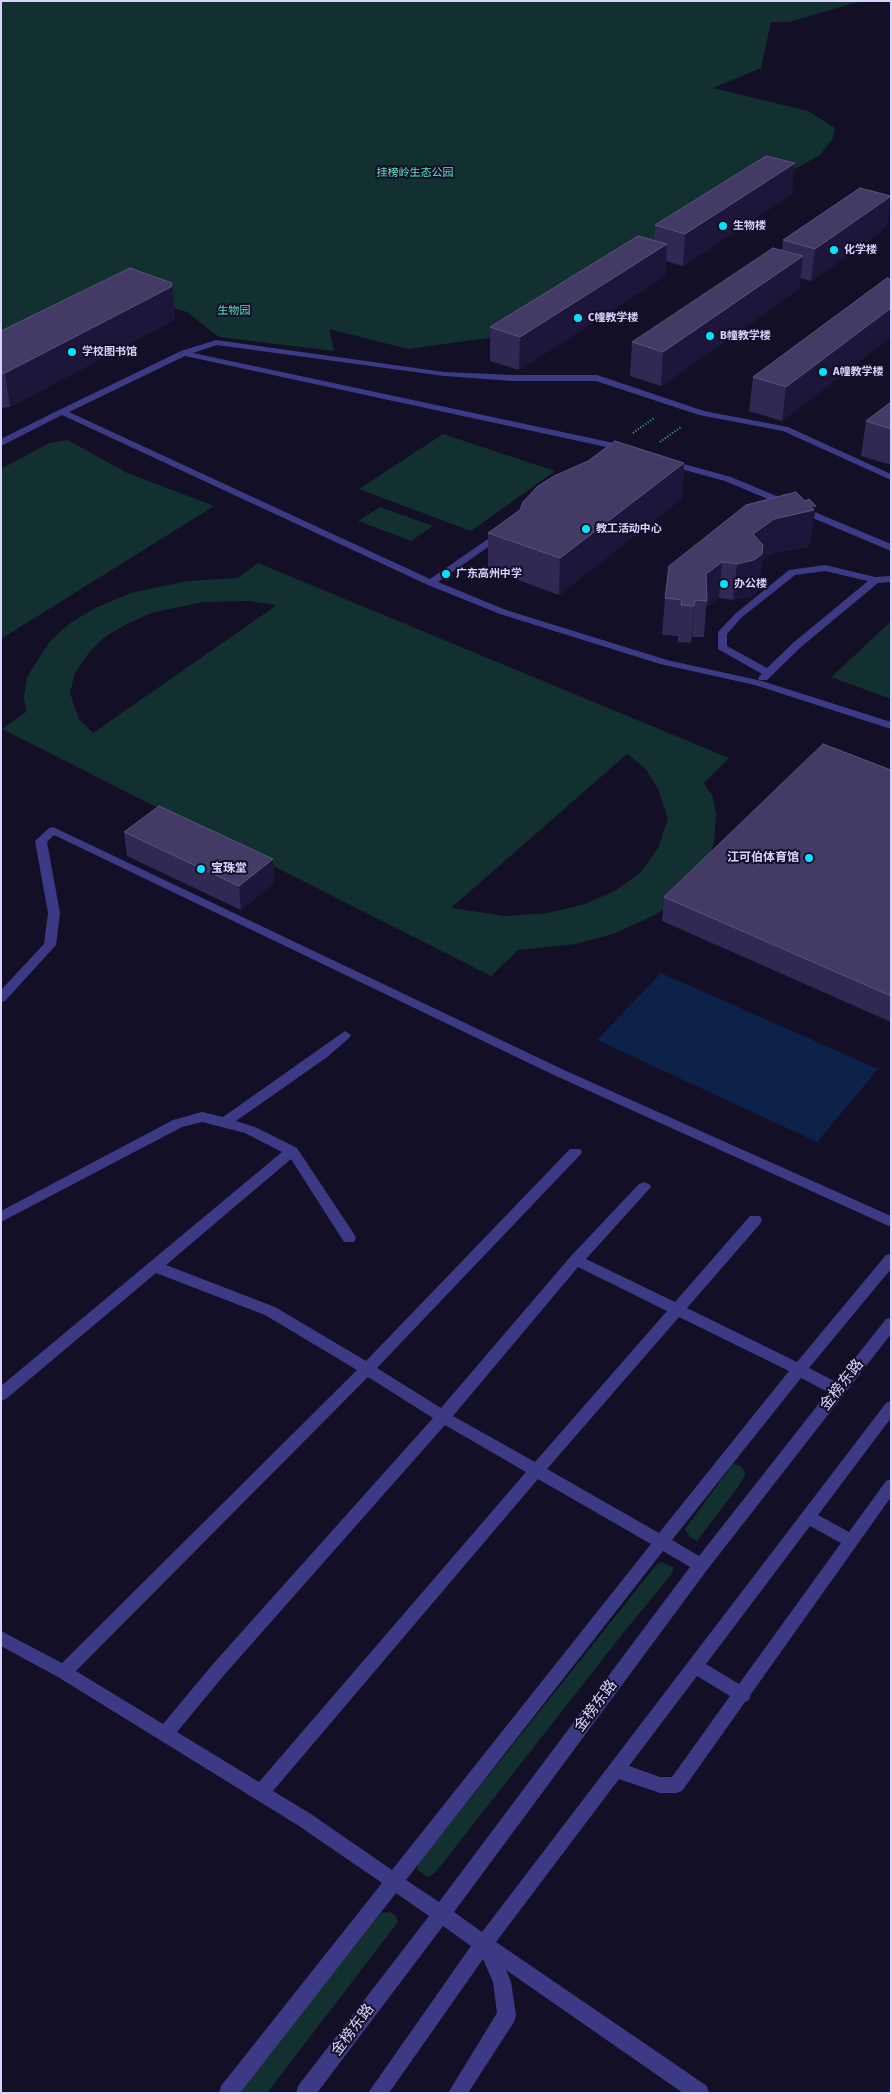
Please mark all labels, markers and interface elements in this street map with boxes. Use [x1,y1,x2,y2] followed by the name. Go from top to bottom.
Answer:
[377,166,453,180] park label: 挂榜岭生态公园
[733,219,766,233] place label: 生物楼
[717,220,729,232] marker: 生物楼
[844,243,877,257] place label: 化学楼
[828,244,840,256] marker: 化学楼
[218,304,250,318] park label: 生物园
[588,311,638,325] place label: C幢教学楼
[572,312,584,324] marker: C幢教学楼
[720,329,771,343] place label: B幢教学楼
[704,330,716,342] marker: B幢教学楼
[82,345,137,359] place label: 学校图书馆
[66,346,78,358] marker: 学校图书馆
[833,365,883,379] place label: A幢教学楼
[817,366,829,378] marker: A幢教学楼
[596,522,662,536] place label: 教工活动中心
[580,523,592,535] marker: 教工活动中心
[456,567,522,581] place label: 广东高州中学
[440,568,452,580] marker: 广东高州中学
[734,577,767,591] place label: 办公楼
[718,578,730,590] marker: 办公楼
[727,851,799,865] place label: 江可伯体育馆
[803,852,815,864] marker: 江可伯体育馆
[211,862,247,876] place label: 宝珠堂
[195,863,207,875] marker: 宝珠堂
[816,1356,868,1414] street label: 金榜东路
[571,1677,621,1735] street label: 金榜东路
[328,2001,378,2059] street label: 金榜东路

